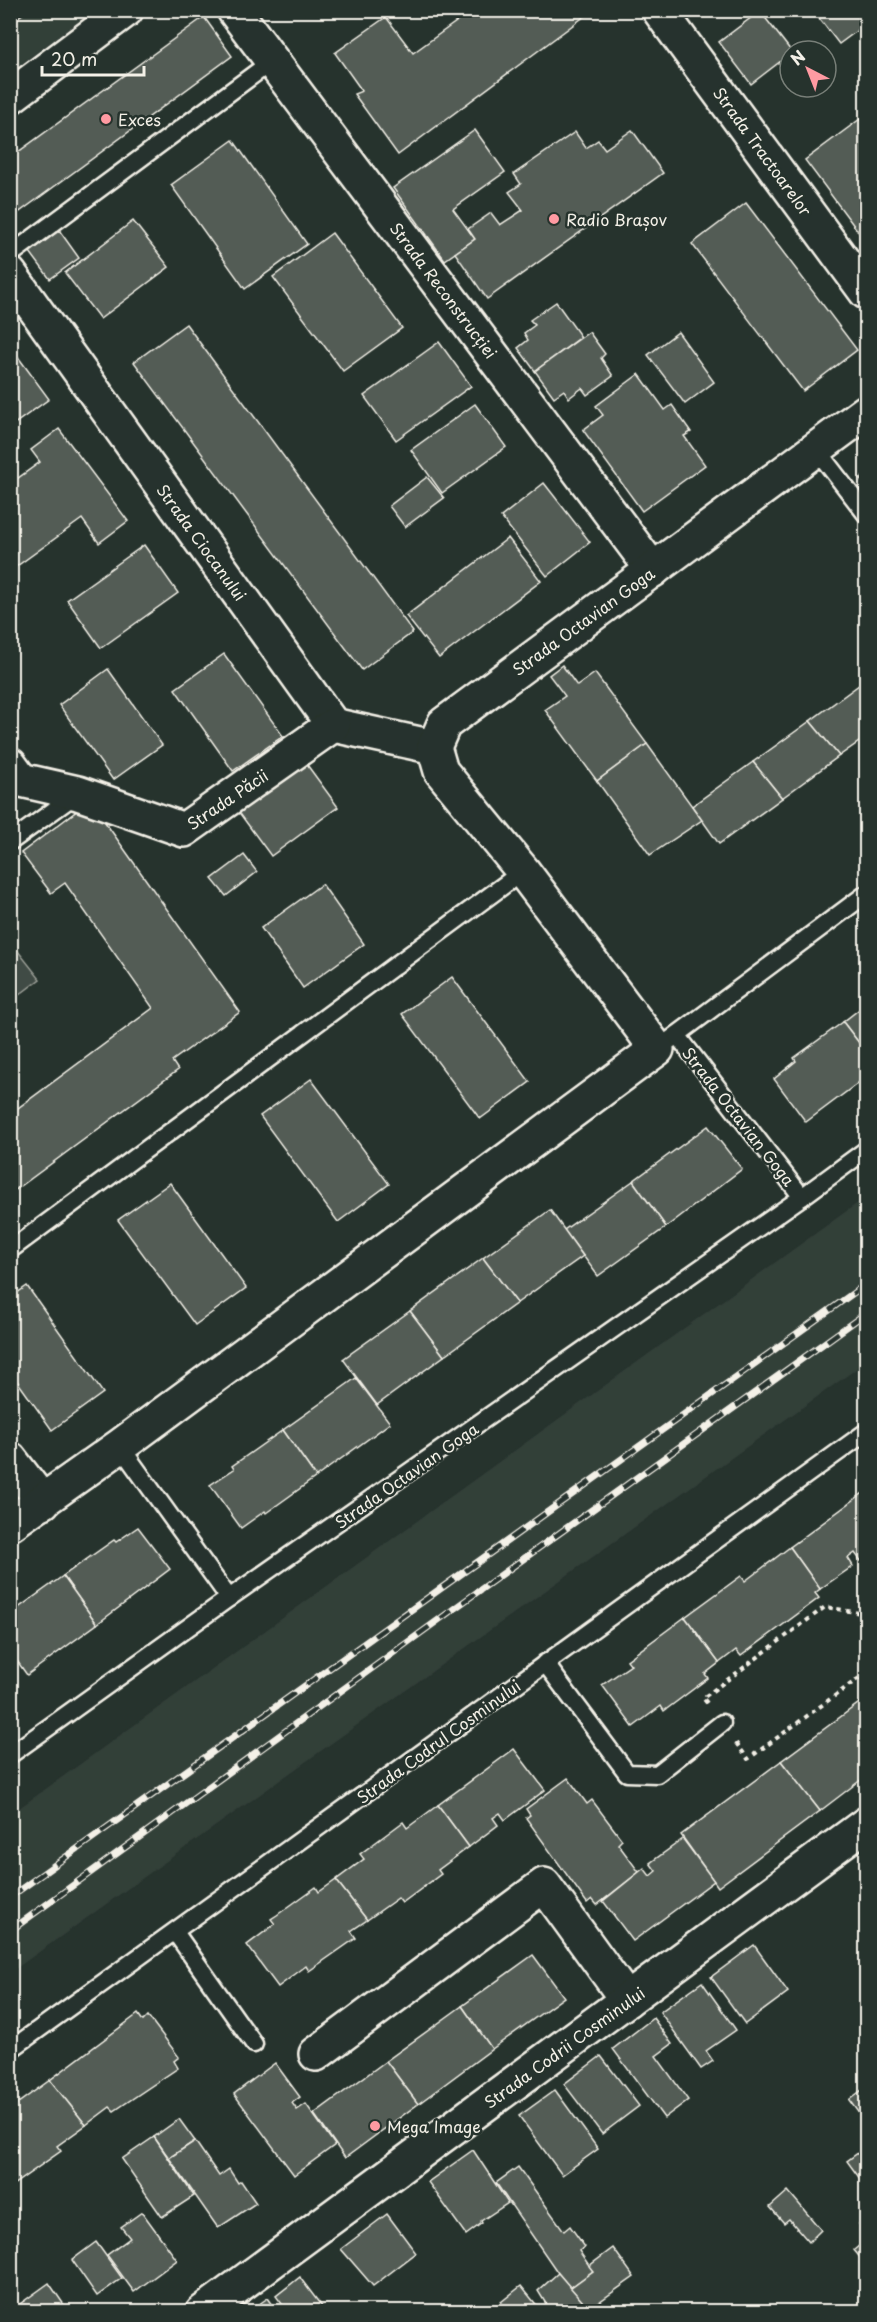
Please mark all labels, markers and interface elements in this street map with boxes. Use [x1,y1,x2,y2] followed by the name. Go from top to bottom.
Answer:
[42,39,144,77] scale bar
[778,39,838,99] north arrow
[785,44,810,70] text: N
[51,45,97,72] text: 20 m
[708,82,818,221] street label: Strada Tractoarelor
[118,107,161,131] place label: Exces
[99,112,113,126] marker: Exces
[566,207,667,231] place label: Radio Brașov
[547,212,561,226] marker: Radio Brașov
[385,217,503,363] street label: Strada Reconstrucției
[151,479,253,605] street label: Strada Ciocanului
[507,561,659,681] street label: Strada Octavian Goga
[181,763,273,835] street label: Strada Păcii
[677,1041,801,1191] street label: Strada Octavian Goga
[329,1416,483,1534] street label: Strada Octavian Goga
[351,1673,525,1809] street label: Strada Codrul Cosminului
[479,1980,649,2114] street label: Strada Codrii Cosminului
[387,2114,481,2138] place label: Mega Image
[368,2119,382,2133] marker: Mega Image

